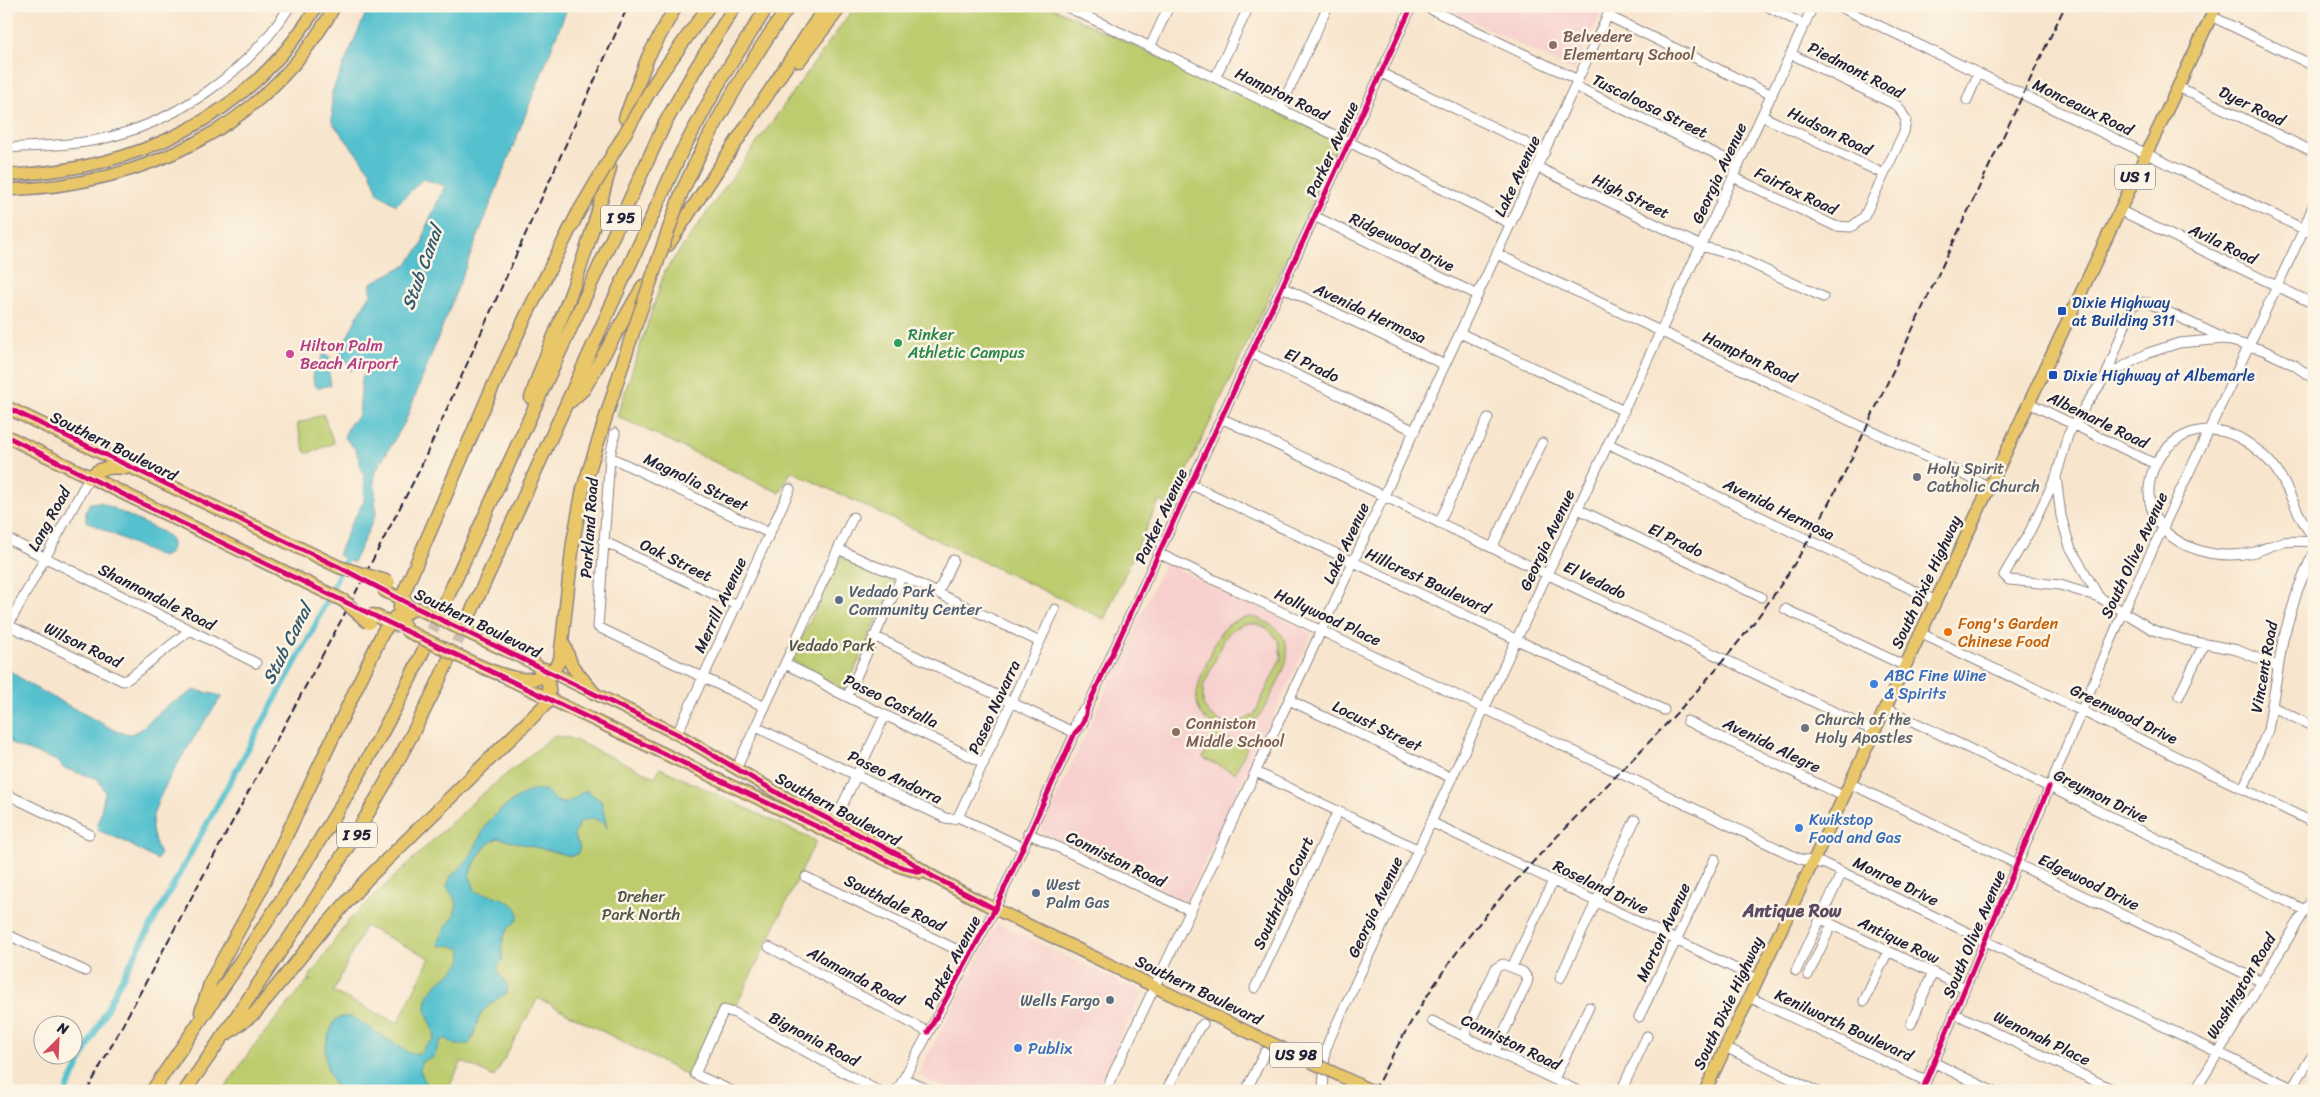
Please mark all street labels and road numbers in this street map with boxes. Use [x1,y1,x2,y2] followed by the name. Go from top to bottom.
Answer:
[1803,33,1911,107] street label: Piedmont Road
[1230,59,1335,130] street label: Hampton Road
[1587,65,1713,147] street label: Tuscaloosa Street
[2028,70,2140,145] street label: Monceaux Road
[2214,77,2292,135] street label: Dyer Road
[1297,96,1367,202] street label: Parker Avenue
[1783,98,1879,165] street label: Hudson Road
[1683,117,1755,229] street label: Georgia Avenue
[1485,130,1549,222] street label: Lake Avenue
[1749,158,1844,224] street label: Fairfax Road
[2115,164,2155,190] road number: US 1
[1587,165,1675,227] street label: High Street
[1344,204,1460,280] street label: Ridgewood Drive
[601,206,641,230] road number: I 95
[2183,214,2264,274] street label: Avila Road
[1308,274,1431,352] street label: Avenida Hermosa
[1698,322,1804,392] street label: Hampton Road
[1279,339,1345,391] street label: El Prado
[2042,383,2155,458] street label: Albemarle Road
[45,403,184,490] street label: Southern Boulevard
[639,444,754,520] street label: Magnolia Street
[1126,463,1196,569] street label: Parker Avenue
[1717,469,1840,549] street label: Avenida Hermosa
[571,475,607,579] street label: Parkland Road
[19,480,80,557] street label: Lang Road
[1511,484,1583,596] street label: Georgia Avenue
[2092,487,2176,623] street label: South Olive Avenue
[1314,497,1378,589] street label: Lake Avenue
[1882,510,1970,654] street label: South Dixie Highway
[1643,514,1709,566] street label: El Prado
[635,530,717,590] street label: Oak Street
[1360,539,1497,623] street label: Hillcrest Boulevard
[685,552,755,658] street label: Merrill Avenue
[1559,552,1631,608] street label: El Vedado
[93,555,222,640] street label: Shannondale Road
[409,580,548,667] street label: Southern Boulevard
[1270,580,1386,654] street label: Hollywood Place
[39,614,128,677] street label: Wilson Road
[2242,617,2287,715] street label: Vincent Road
[959,655,1029,759] street label: Paseo Navarra
[839,666,943,736] street label: Paseo Castalla
[2065,675,2183,753] street label: Greenwood Drive
[1327,692,1427,760] street label: Locust Street
[1717,708,1826,781] street label: Avenida Alegre
[843,742,948,813] street label: Paseo Andorra
[2049,761,2153,831] street label: Greymon Drive
[770,764,907,855] street label: Southern Boulevard
[337,822,377,848] road number: I 95
[1061,822,1172,896] street label: Conniston Road
[1244,831,1322,955] street label: Southridge Court
[2033,845,2145,919] street label: Edgewood Drive
[1848,848,1944,914] street label: Monroe Drive
[1339,851,1411,963] street label: Georgia Avenue
[1548,851,1654,923] street label: Roseland Drive
[1934,865,2014,1003] street label: South Olive Avenue
[839,866,952,941] street label: Southdale Road
[1627,877,1699,987] street label: Morton Avenue
[1852,907,1946,973] street label: Antique Row
[915,910,989,1014] street label: Parker Avenue
[2198,926,2285,1045] street label: Washington Road
[1684,931,1772,1075] street label: South Dixie Highway
[801,938,911,1015] street label: Alamanda Road
[1130,947,1269,1034] street label: Southern Boulevard
[1770,980,1920,1071] street label: Kenilworth Boulevard
[1988,1002,2096,1074] street label: Wenonah Place
[764,1003,866,1076] street label: Bignonia Road
[1456,1005,1567,1079] street label: Conniston Road
[1270,1042,1322,1068] road number: US 98

